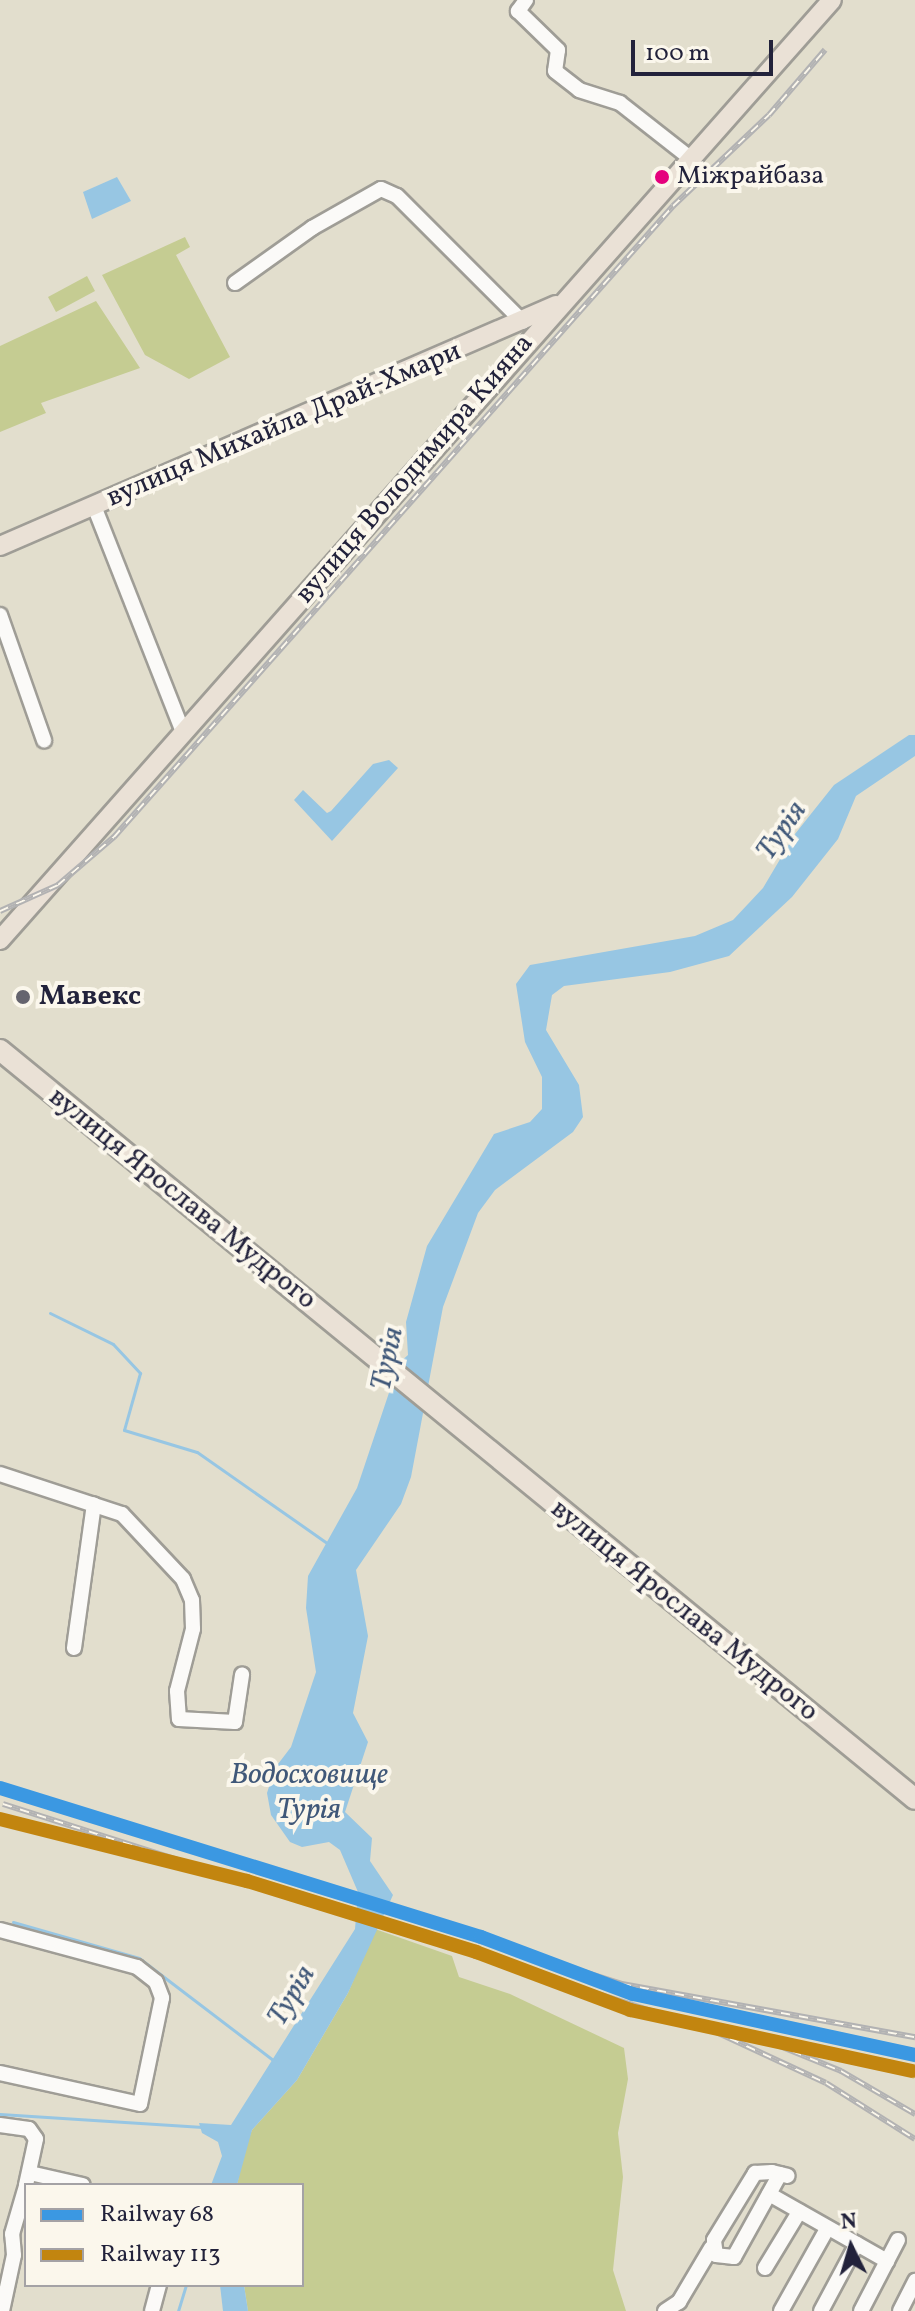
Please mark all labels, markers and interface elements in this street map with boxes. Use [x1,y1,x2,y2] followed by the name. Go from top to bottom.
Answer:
[635,24,777,74] scale bar
[645,37,710,71] text: 100 m
[677,161,824,193] place label: Міжрайбаза
[654,169,670,185] marker: Міжрайбаза
[289,327,541,611] street label: вулиця Володимира Кияна
[102,335,466,515] street label: вулиця Михайла Драй-Хмари
[749,794,815,868] water label: Турія
[39,980,141,1014] place label: Мавекс
[14,988,32,1006] marker: Мавекс
[42,1081,322,1317] street label: вулиця Ярослава Мудрого
[364,1324,412,1394] water label: Турія
[544,1493,824,1729] street label: вулиця Ярослава Мудрого
[230,1757,388,1828] water label: Водосховище Турія
[260,1959,324,2033] water label: Турія
[24,2183,304,2287] legend
[100,2198,214,2232] text: Railway 68
[840,2206,858,2239] text: N
[811,2207,891,2287] north arrow
[100,2238,221,2272] text: Railway 113

